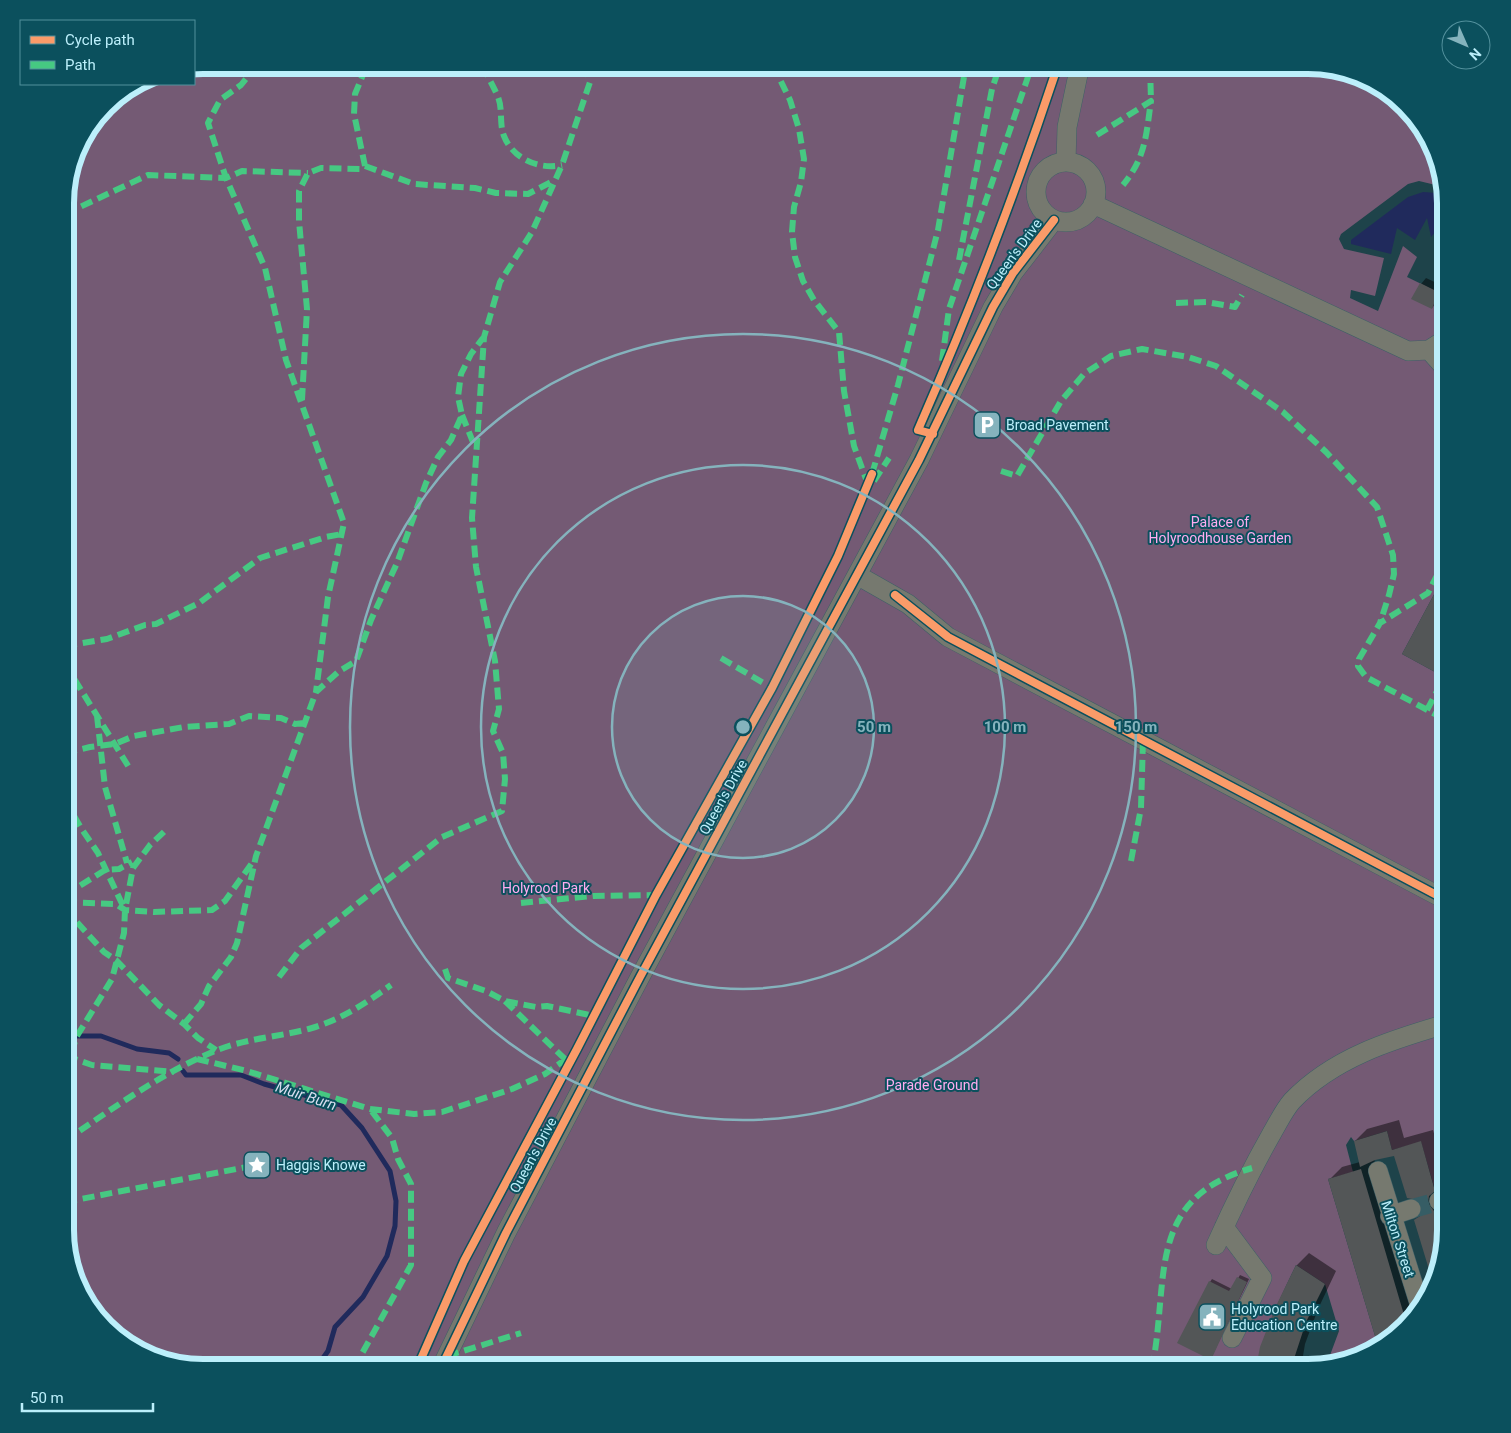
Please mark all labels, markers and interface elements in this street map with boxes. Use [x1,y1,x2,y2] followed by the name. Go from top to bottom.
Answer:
[20,20,195,85] legend
[1441,20,1491,70] north arrow
[65,31,135,49] text: Cycle path
[1466,45,1484,63] text: N
[65,56,96,74] text: Path
[983,216,1045,292] street label: Queen's Drive
[972,410,1002,440] parking icon: Broad Pavement
[1006,417,1109,433] place label: Broad Pavement
[1149,514,1291,546] park label: Palace of Holyroodhouse Garden
[734,718,752,736] centre of rings
[857,718,891,736] text: 50 m
[984,718,1026,736] text: 100 m
[1115,718,1157,736] text: 150 m
[696,757,750,837] street label: Queen's Drive
[502,880,591,896] park label: Holyrood Park
[886,1077,978,1093] park label: Parade Ground
[273,1078,339,1114] water label: Muir Burn
[506,1114,560,1196] street label: Queen's Drive
[242,1150,272,1180] place icon: Haggis Knowe
[276,1157,366,1173] place label: Haggis Knowe
[1378,1199,1418,1280] street label: Milton Street
[1231,1301,1337,1333] place label: Holyrood Park Education Centre
[1197,1302,1227,1332] public building icon: Holyrood Park Education Centre
[22,1380,154,1412] scale bar
[30,1389,64,1407] text: 50 m

